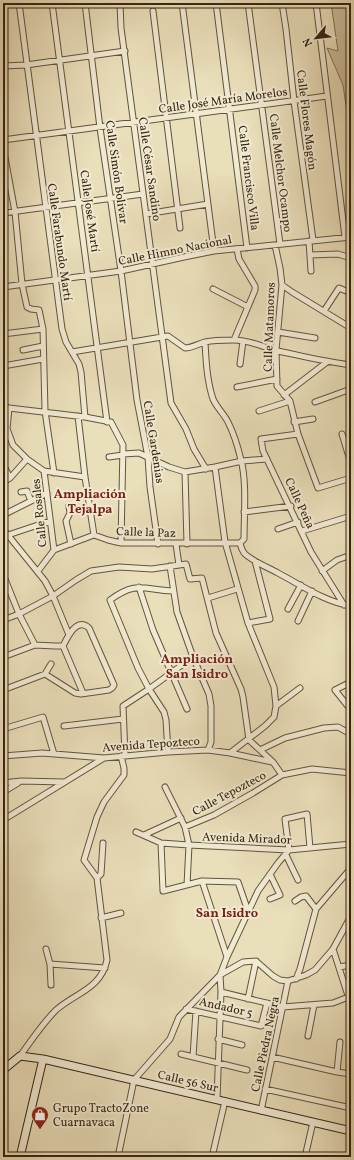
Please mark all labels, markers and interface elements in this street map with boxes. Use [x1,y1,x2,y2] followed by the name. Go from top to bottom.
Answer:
[296,18,336,58] north arrow
[300,35,317,49] text: N
[292,69,320,171] street label: Calle Flores Magón
[158,84,289,118] street label: Calle José María Morelos
[265,113,295,233] street label: Calle Melchor Ocampo
[134,116,164,222] street label: Calle César Sandino
[101,119,131,225] street label: Calle Simón Bolívar
[234,125,262,232] street label: Calle Francisco Villa
[75,169,103,254] street label: Calle José Martí
[43,182,75,302] street label: Calle Farabundo Martí
[117,232,234,270] street label: Calle Himno Nacional
[260,282,280,372] street label: Calle Matamoros
[139,400,167,484] street label: Calle Gardenias
[280,475,318,532] street label: Calle Peña
[28,478,52,548] street label: Calle Rosales
[54,486,127,519] district label: Ampliación Tejalpa
[116,524,176,542] street label: Calle la Paz
[161,651,234,684] district label: Ampliación San Isidro
[102,734,200,756] street label: Avenida Tepozteco
[190,768,269,820] street label: Calle Tepozteco
[202,829,292,849] street label: Avenida Mirador
[196,905,258,923] district label: San Isidro
[197,994,254,1022] street label: Andador 5
[248,995,284,1093] street label: Calle Piedra Negra
[156,1067,220,1097] street label: Calle 56 Sur
[53,1101,149,1131] place label: Grupo TractoZone Cuarnavaca
[30,1105,50,1130] shop icon: Grupo TractoZone Cuarnavaca

